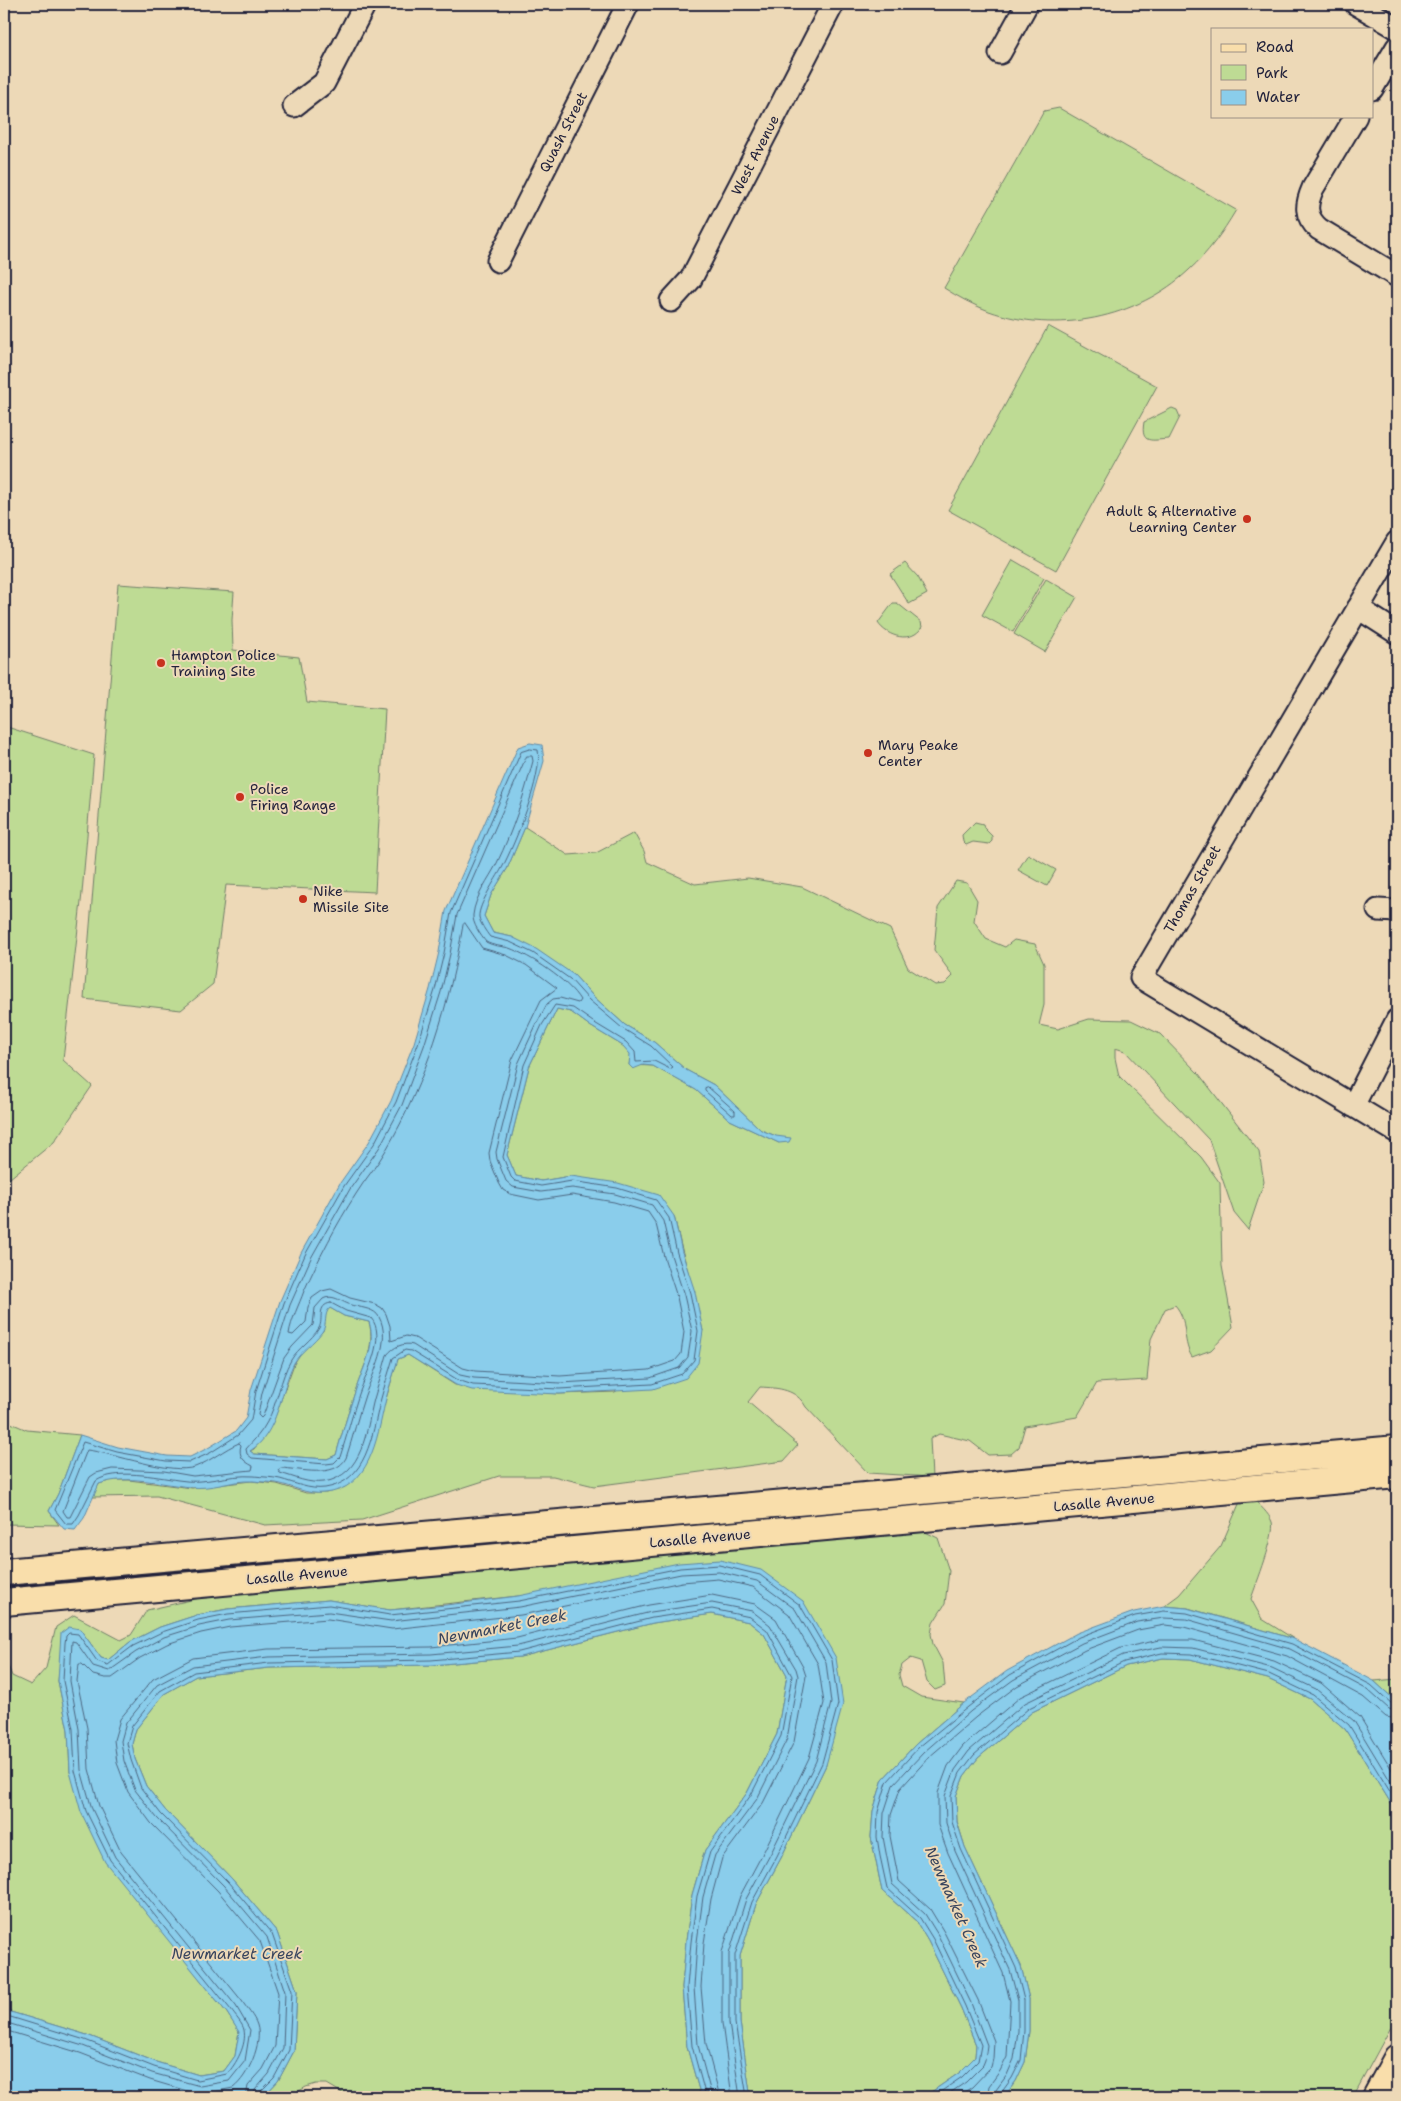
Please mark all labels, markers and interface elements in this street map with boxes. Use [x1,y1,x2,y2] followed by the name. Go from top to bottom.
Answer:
[1211,28,1374,118] legend
[1256,37,1294,57] text: Road
[1256,63,1288,83] text: Park
[1256,87,1300,107] text: Water
[535,89,591,175] street label: Quash Street
[727,112,783,198] street label: West Avenue
[1106,502,1237,536] place label: Adult & Alternative Learning Center
[1241,513,1253,525] marker: Adult & Alternative Learning Center
[171,646,276,680] place label: Hampton Police Training Site
[155,657,167,669] marker: Hampton Police Training Site
[878,736,959,770] place label: Mary Peake Center
[862,747,874,759] marker: Mary Peake Center
[250,780,336,814] place label: Police Firing Range
[234,791,246,803] marker: Police Firing Range
[1160,842,1224,936] street label: Thomas Street
[313,882,389,916] place label: Nike Missile Site
[297,893,309,905] marker: Nike Missile Site
[1052,1489,1156,1515] street label: Lasalle Avenue
[648,1525,752,1551] street label: Lasalle Avenue
[245,1562,349,1588] street label: Lasalle Avenue
[436,1605,569,1649] water label: Newmarket Creek
[920,1843,992,1971] water label: Newmarket Creek
[172,1944,303,1964] water label: Newmarket Creek

